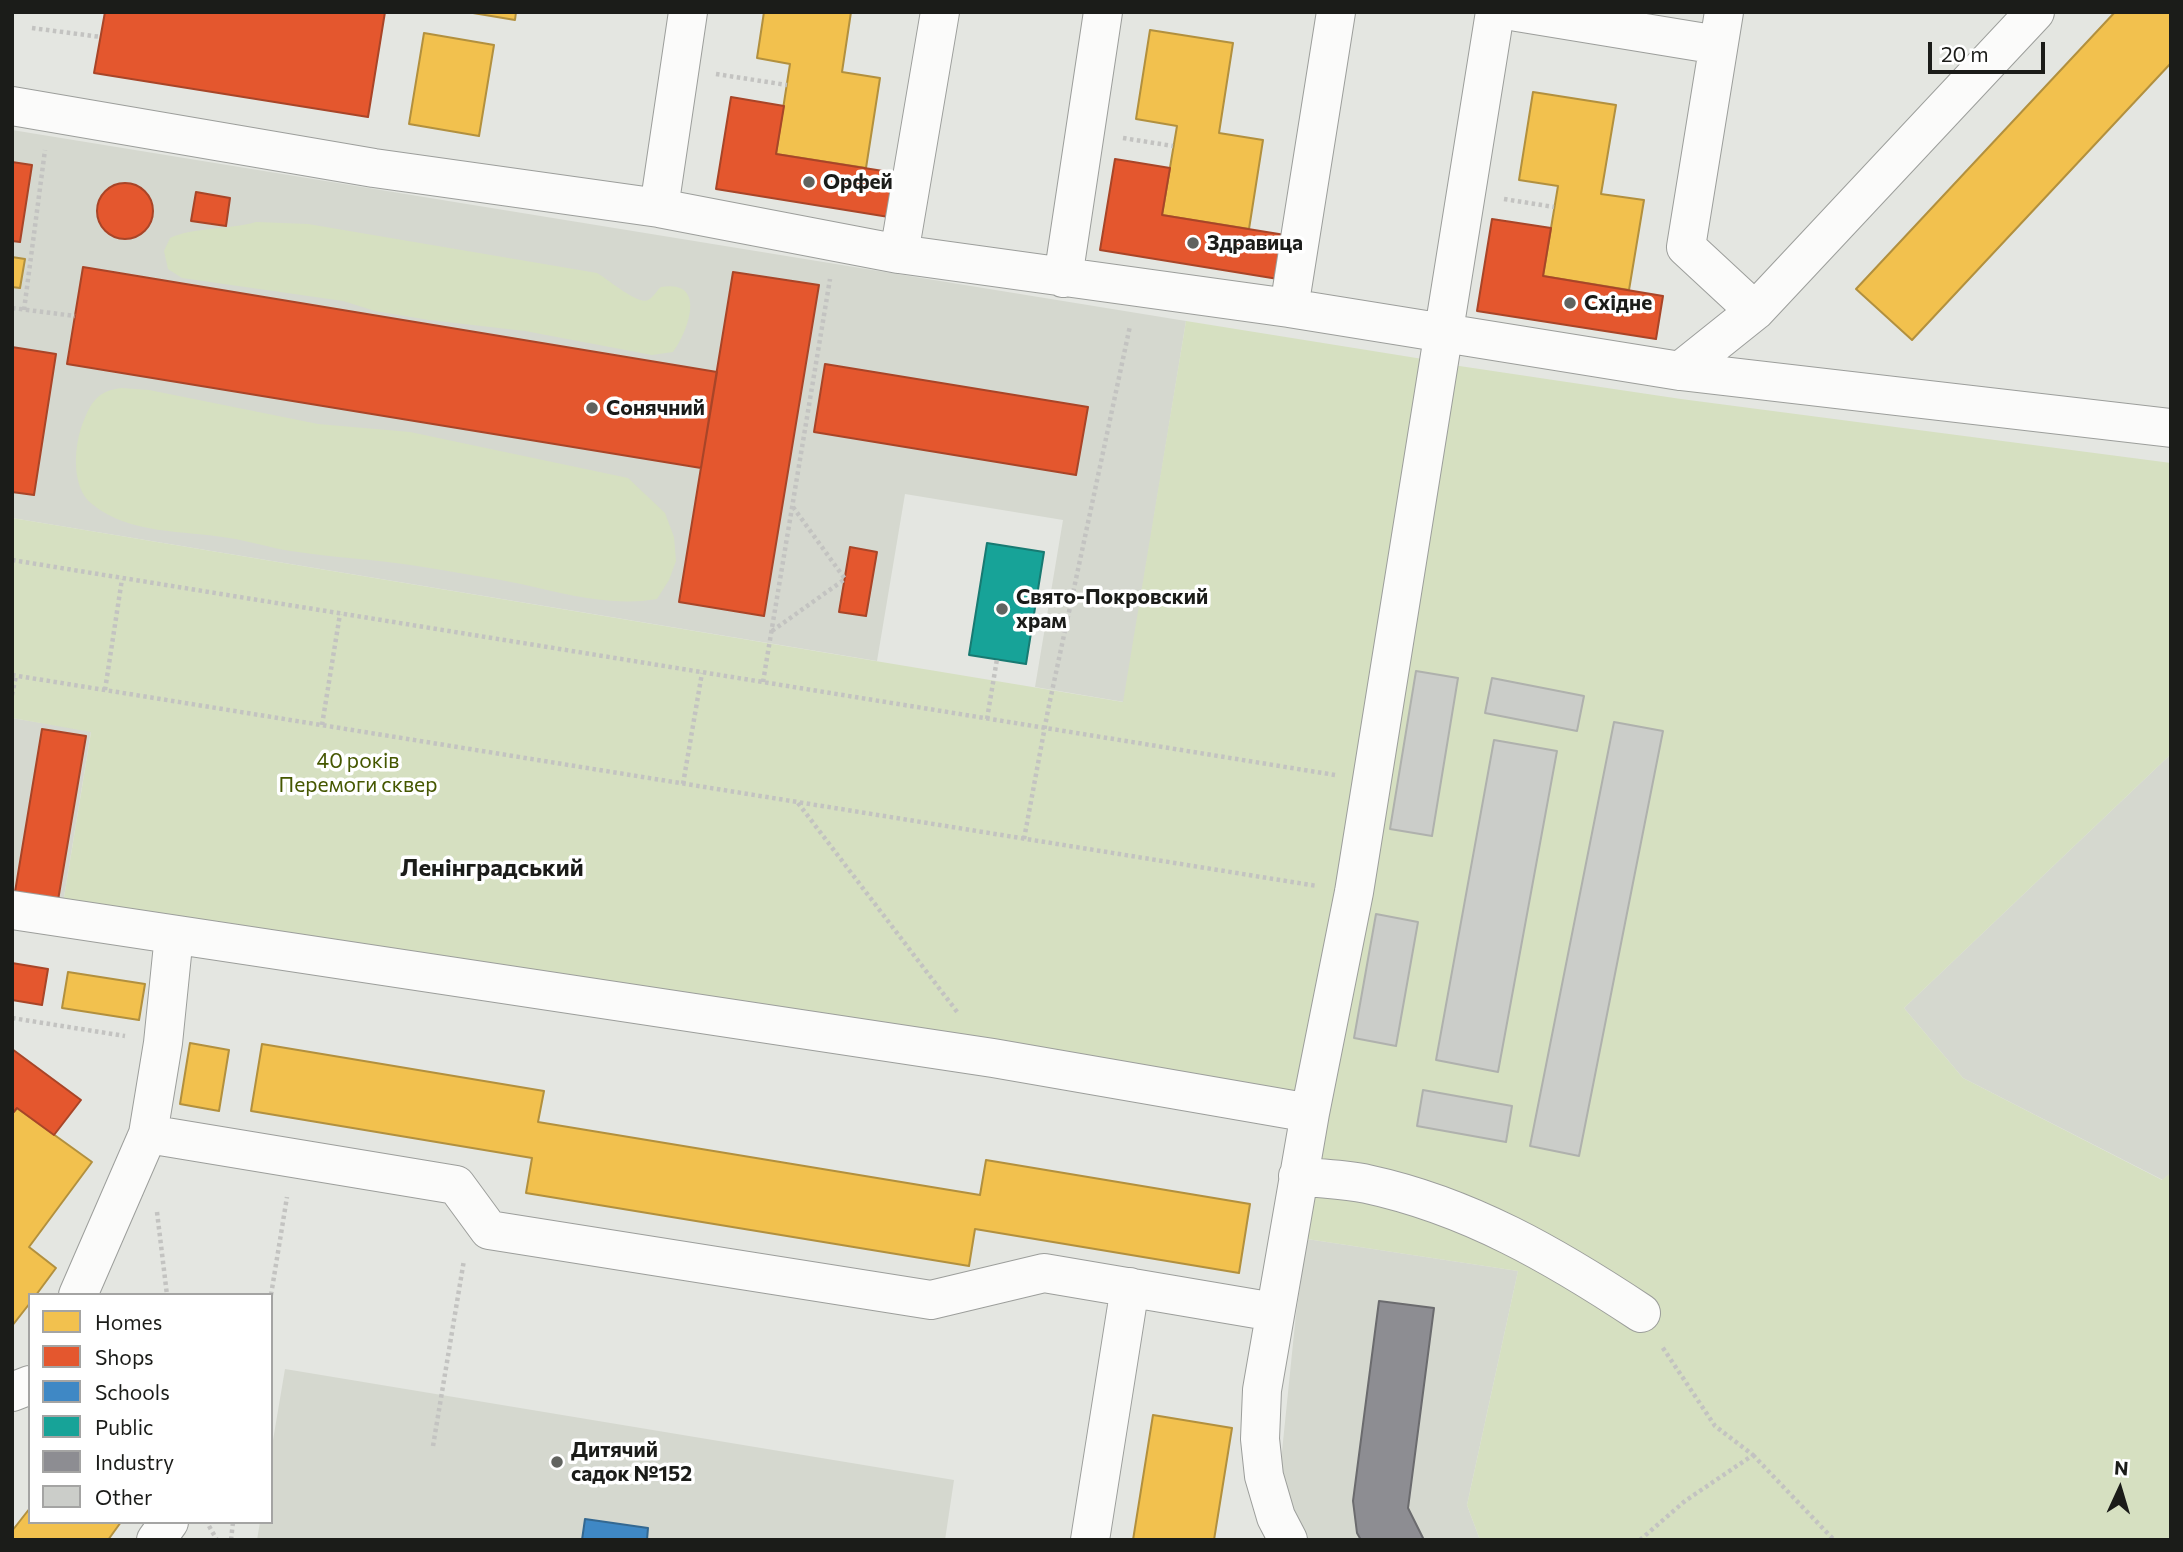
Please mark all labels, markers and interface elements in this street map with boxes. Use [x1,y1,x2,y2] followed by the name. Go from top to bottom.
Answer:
[1931,28,2048,72] scale bar
[1941,41,1989,66] text: 20 m
[823,169,893,195] place label: Орфей
[801,174,817,190] marker: Орфей
[1207,230,1303,256] place label: Здравица
[1185,235,1201,251] marker: Здравица
[1584,290,1652,316] place label: Східне
[1562,295,1578,311] marker: Східне
[606,395,705,421] place label: Сонячний
[584,400,600,416] marker: Сонячний
[1016,584,1208,634] place label: Свято-Покровский храм
[994,601,1010,617] marker: Свято-Покровский храм
[279,748,437,798] park label: 40 років Перемоги сквер
[400,854,584,882] district label: Ленінградський
[28,1293,273,1524] legend
[95,1309,162,1334] text: Homes
[95,1344,154,1369] text: Shops
[95,1379,170,1404] text: Schools
[95,1414,153,1439] text: Public
[571,1437,692,1487] place label: Дитячий садок №152
[95,1449,174,1474] text: Industry
[549,1454,565,1470] marker: Дитячий садок №152
[2085,1454,2155,1524] north arrow
[2114,1456,2129,1480] text: N
[95,1484,152,1509] text: Other

